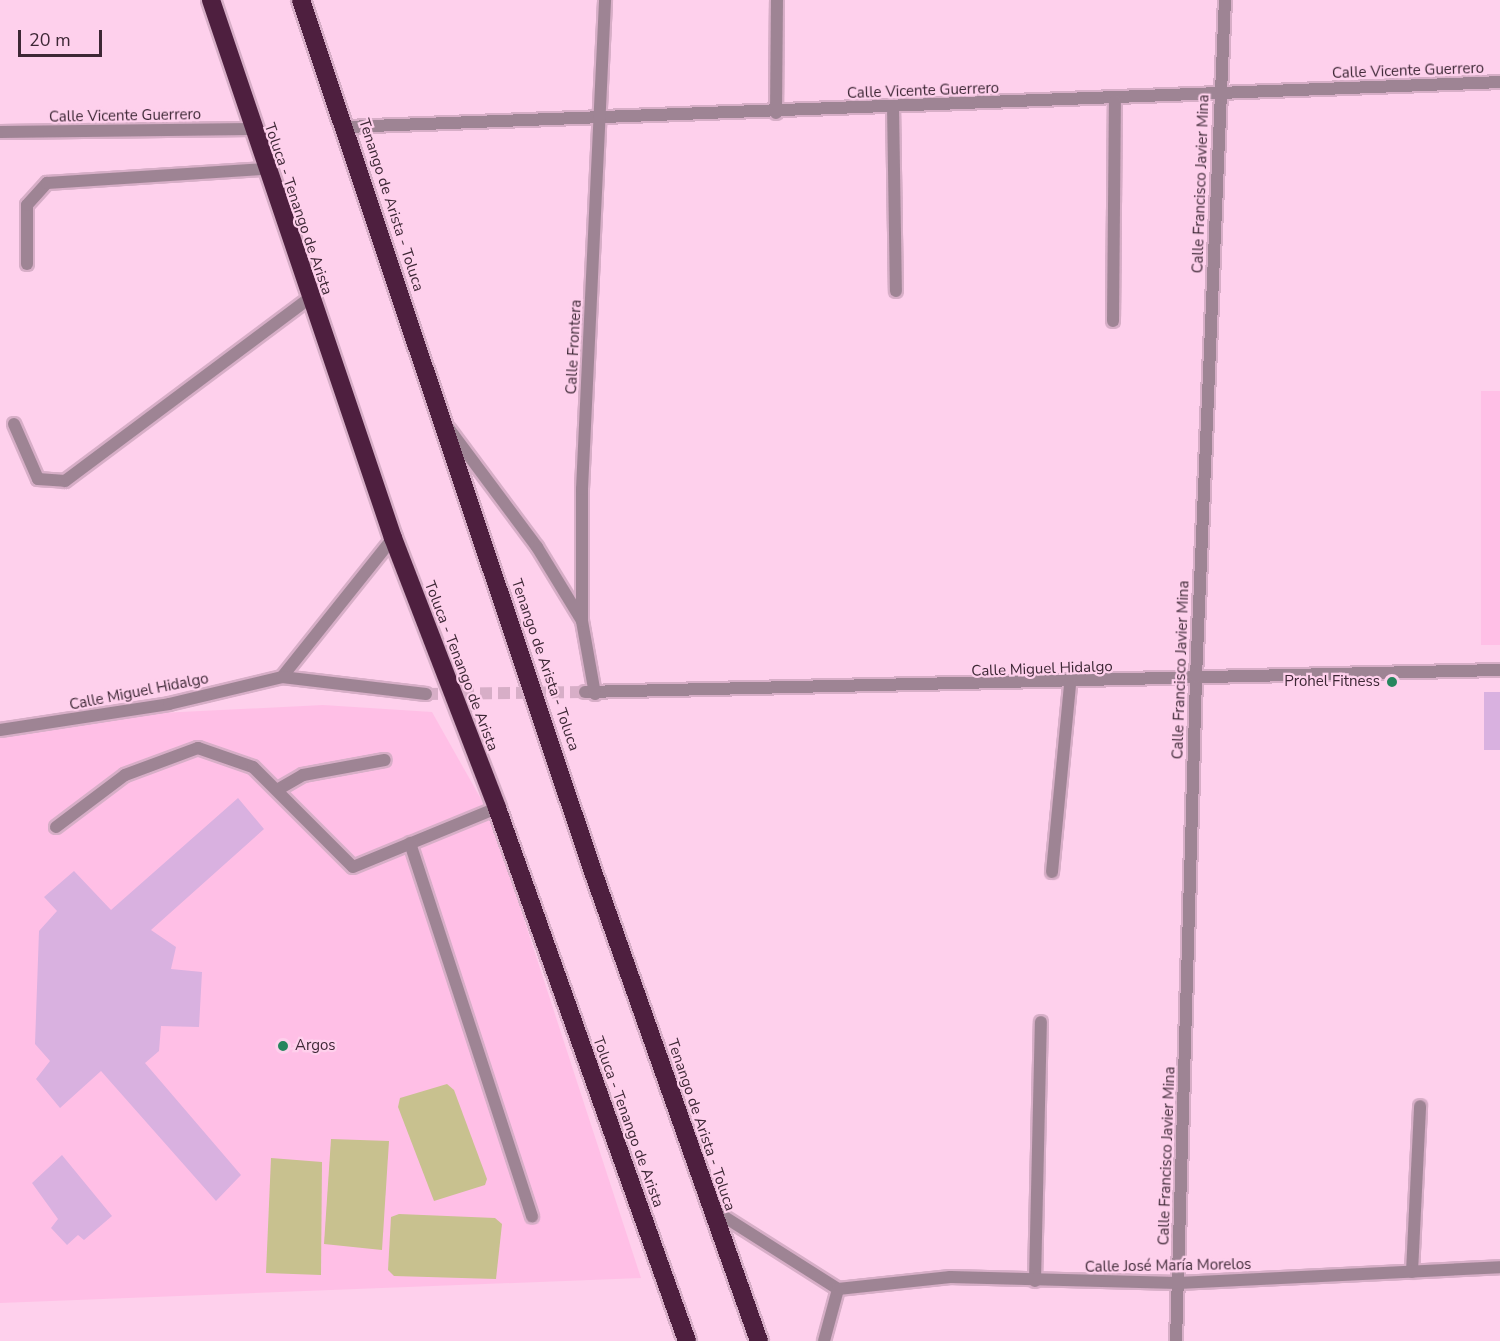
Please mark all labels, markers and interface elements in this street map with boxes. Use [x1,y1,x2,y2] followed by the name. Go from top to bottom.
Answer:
[21,18,105,56] scale bar
[29,28,71,52] text: 20 m
[1332,59,1484,83] street label: Calle Vicente Guerrero
[847,79,999,103] street label: Calle Vicente Guerrero
[1189,94,1213,274] street label: Calle Francisco Javier Mina
[49,106,201,126] street label: Calle Vicente Guerrero
[355,116,427,294] street label: Tenango de Arista - Toluca
[260,121,336,297] street label: Toluca - Tenango de Arista
[563,299,585,395] street label: Calle Frontera
[507,577,583,753] street label: Tenango de Arista - Toluca
[420,579,502,753] street label: Toluca - Tenango de Arista
[1169,580,1193,760] street label: Calle Francisco Javier Mina
[971,658,1113,680] street label: Calle Miguel Hidalgo
[68,670,210,714] street label: Calle Miguel Hidalgo
[1284,673,1380,691] place label: Prohel Fitness
[1385,675,1399,689] marker: Prohel Fitness
[589,1034,667,1210] street label: Toluca - Tenango de Arista
[295,1037,336,1055] place label: Argos
[663,1037,739,1213] street label: Tenango de Arista - Toluca
[276,1039,290,1053] marker: Argos
[1155,1066,1179,1246] street label: Calle Francisco Javier Mina
[1085,1256,1251,1276] street label: Calle José María Morelos

